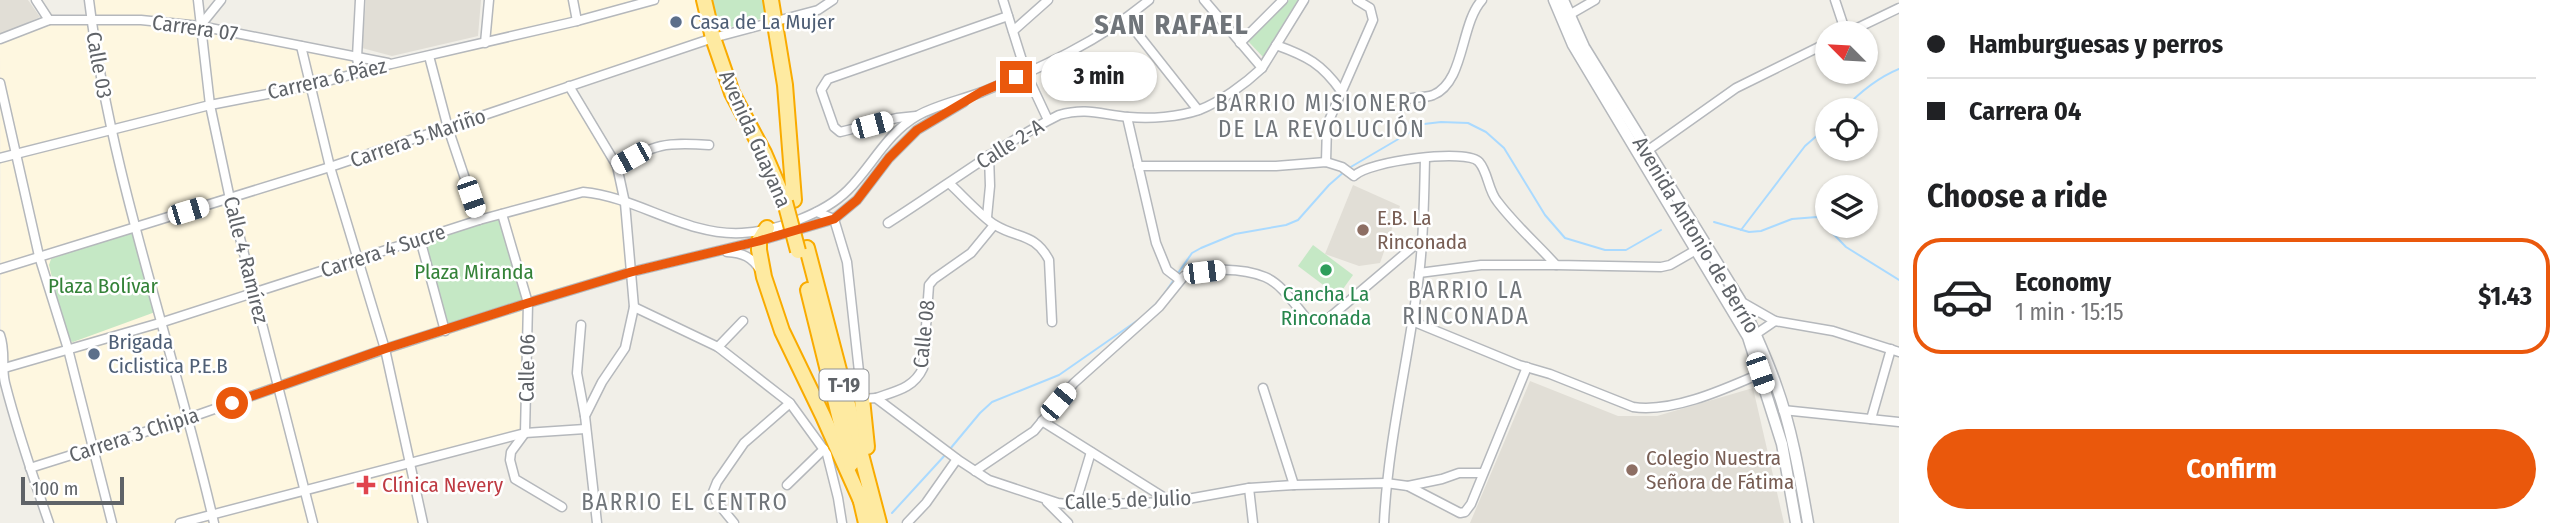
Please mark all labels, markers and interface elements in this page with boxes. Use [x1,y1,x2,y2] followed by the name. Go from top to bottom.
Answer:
[1094,8,1250,41] district label: SAN RAFAEL
[151,9,239,47] street label: Carrera 07
[690,9,835,35] place label: Casa de La Mujer
[668,14,684,30] marker: Casa de La Mujer
[1815,21,1878,84] north arrow
[1815,21,1878,238] map controls
[1969,29,2223,60] text: Hamburguesas y perros
[80,30,118,100] street label: Calle 03
[1040,52,1156,102] callout: 3 min
[265,53,389,105] street label: Carrera 6 Páez
[1000,61,1032,93] route end
[1073,62,1125,90] text: 3 min
[713,66,797,212] street label: Avenida Guayana
[1215,89,1429,143] district label: BARRIO MISIONERO DE LA REVOLUCIÓN
[1969,96,2081,127] text: Carrera 04
[1815,98,1878,161] button: locate
[347,103,489,173] street label: Carrera 5 Mariño
[849,109,896,141] car
[971,113,1049,175] street label: Calle 2-A
[1627,132,1765,338] street label: Avenida Antonio de Berrío
[608,139,655,177] car
[455,174,488,220] car
[1815,175,1878,238] button: layers
[1927,177,2108,215] text: Choose a ride
[218,194,274,326] street label: Calle 4 Ramírez
[165,195,212,227] car
[1377,205,1467,255] place label: E.B. La Rinconada
[317,219,449,283] street label: Carrera 4 Sucre
[1355,222,1371,238] marker: E.B. La Rinconada
[414,259,534,285] park label: Plaza Miranda
[1182,259,1227,285] car
[1318,262,1334,278] marker: Cancha La Rinconada
[1931,265,1994,328] icon: car
[2015,267,2111,298] text: Economy
[48,273,159,299] park label: Plaza Bolívar
[1402,276,1530,330] district label: BARRIO LA RINCONADA
[1281,281,1371,331] place label: Cancha La Rinconada
[2478,281,2532,312] text: $1.43
[2015,298,2124,326] text: 1 min · 15:15
[908,299,940,369] street label: Calle 08
[108,329,228,379] place label: Brigada Ciclistica P.E.B
[513,334,541,402] street label: Calle 06
[86,346,102,362] marker: Brigada Ciclistica P.E.B
[1744,350,1777,396] car
[820,370,868,400] road number: T-19
[1037,379,1080,425] car
[216,387,248,419] route start
[66,402,202,468] street label: Carrera 3 Chipia
[1927,429,2536,509] button: Confirm
[1646,445,1794,495] place label: Colegio Nuestra Señora de Fátima
[1624,462,1640,478] marker: Colegio Nuestra Señora de Fátima
[382,472,504,498] place label: Clínica Nevery
[21,474,124,506] scale bar
[356,475,376,495] marker: Clínica Nevery
[32,477,78,500] text: 100 m
[1064,485,1192,515] street label: Calle 5 de Julio
[581,488,789,516] district label: BARRIO EL CENTRO

